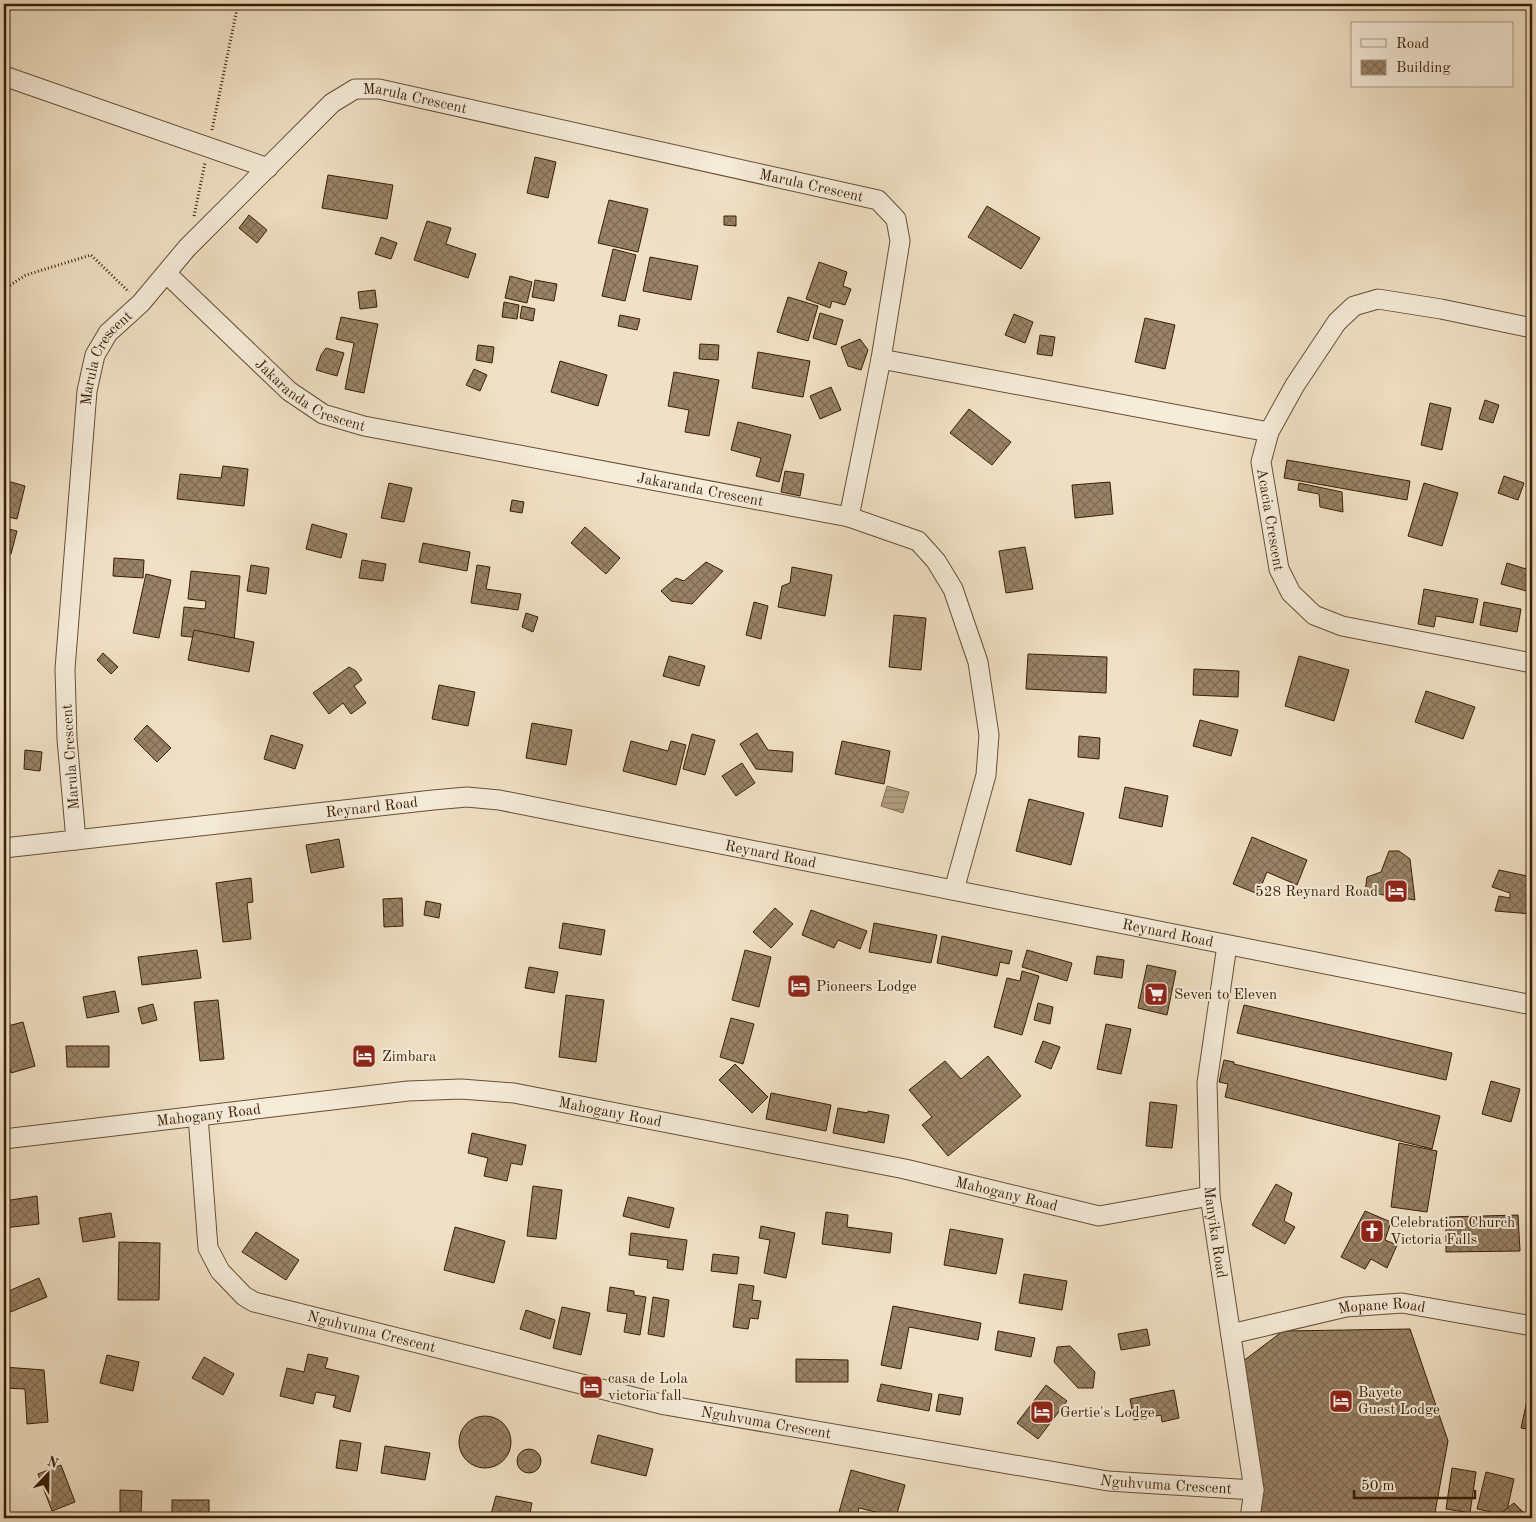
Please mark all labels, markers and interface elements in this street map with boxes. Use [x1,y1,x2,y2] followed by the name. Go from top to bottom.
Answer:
[1351,22,1514,88] legend
[1396,37,1430,52] text: Road
[1396,61,1451,76] text: Building
[363,82,468,117] street label: Marula Crescent
[758,168,865,206] street label: Marula Crescent
[80,309,136,406] street label: Marula Crescent
[252,357,367,435] street label: Jakaranda Crescent
[1253,467,1285,572] street label: Acacia Crescent
[636,471,765,510] street label: Jakaranda Crescent
[60,703,83,810] street label: Marula Crescent
[325,796,419,821] street label: Reynard Road
[723,839,818,872] street label: Reynard Road
[1383,878,1409,904] hotel icon: 528 Reynard Road
[1255,885,1378,900] place label: 528 Reynard Road
[1121,918,1215,951] street label: Reynard Road
[786,973,812,999] hotel icon: Pioneers Lodge
[816,980,917,995] place label: Pioneers Lodge
[1143,981,1169,1007] supermarket icon: Seven to Eleven
[1174,988,1277,1003] place label: Seven to Eleven
[351,1043,377,1069] hotel icon: Zimbara
[382,1050,437,1065] place label: Zimbara
[557,1096,663,1131] street label: Mahogany Road
[156,1103,262,1130] street label: Mahogany Road
[954,1175,1059,1215] street label: Mahogany Road
[1201,1186,1228,1280] street label: Manyika Road
[1390,1216,1515,1248] place label: Celebration Church Victoria Falls
[1359,1218,1385,1244] church icon: Celebration Church Victoria Falls
[1337,1297,1427,1318] street label: Mopane Road
[306,1310,437,1356] street label: Nguhvuma Crescent
[608,1372,689,1404] place label: casa de Lola victoria fall
[578,1374,604,1400] hotel icon: casa de Lola victoria fall
[1358,1386,1440,1418] place label: Bayete Guest Lodge
[1328,1388,1354,1414] hotel icon: Bayete Guest Lodge
[1029,1399,1055,1425] hotel icon: Gertie's Lodge
[700,1405,832,1442] street label: Nguhvuma Crescent
[1060,1406,1155,1421] place label: Gertie's Lodge
[22,1450,72,1500] north arrow
[45,1454,60,1471] text: N
[1354,1467,1475,1499] scale bar
[1099,1474,1232,1498] street label: Nguhvuma Crescent
[1361,1479,1395,1494] text: 50 m

